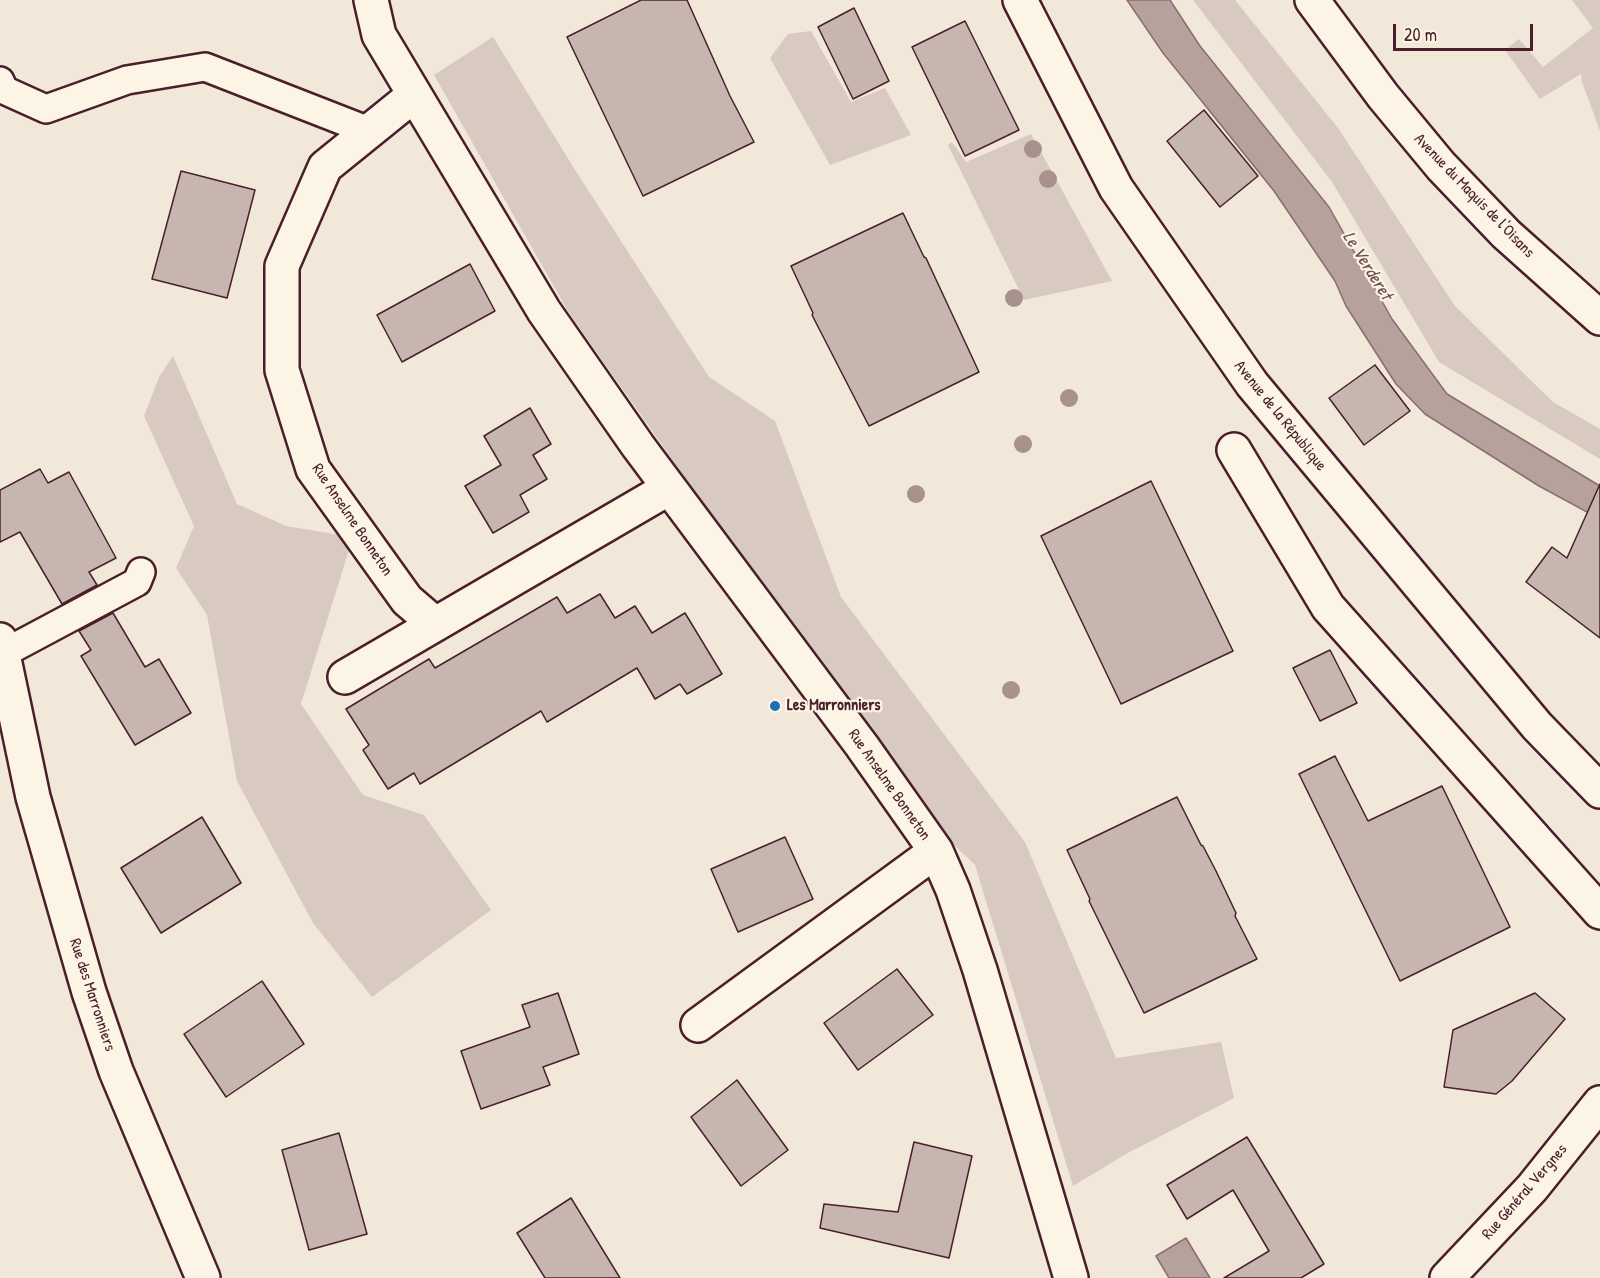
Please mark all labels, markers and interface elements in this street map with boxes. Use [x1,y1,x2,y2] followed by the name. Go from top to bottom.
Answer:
[1396,12,1536,50] scale bar
[1404,22,1437,47] text: 20 m
[1410,130,1538,262] street label: Avenue du Maquis de l'Oisans
[1338,228,1396,304] water label: Le Verderet
[1230,357,1330,475] street label: Avenue de la République
[307,460,397,580] street label: Rue Anselme Bonneton
[787,696,880,716] place label: Les Marronniers
[768,699,782,713] marker: Les Marronniers
[844,726,934,844] street label: Rue Anselme Bonneton
[65,936,119,1054] street label: Rue des Marronniers
[1478,1140,1572,1244] street label: Rue Général Vergnes

